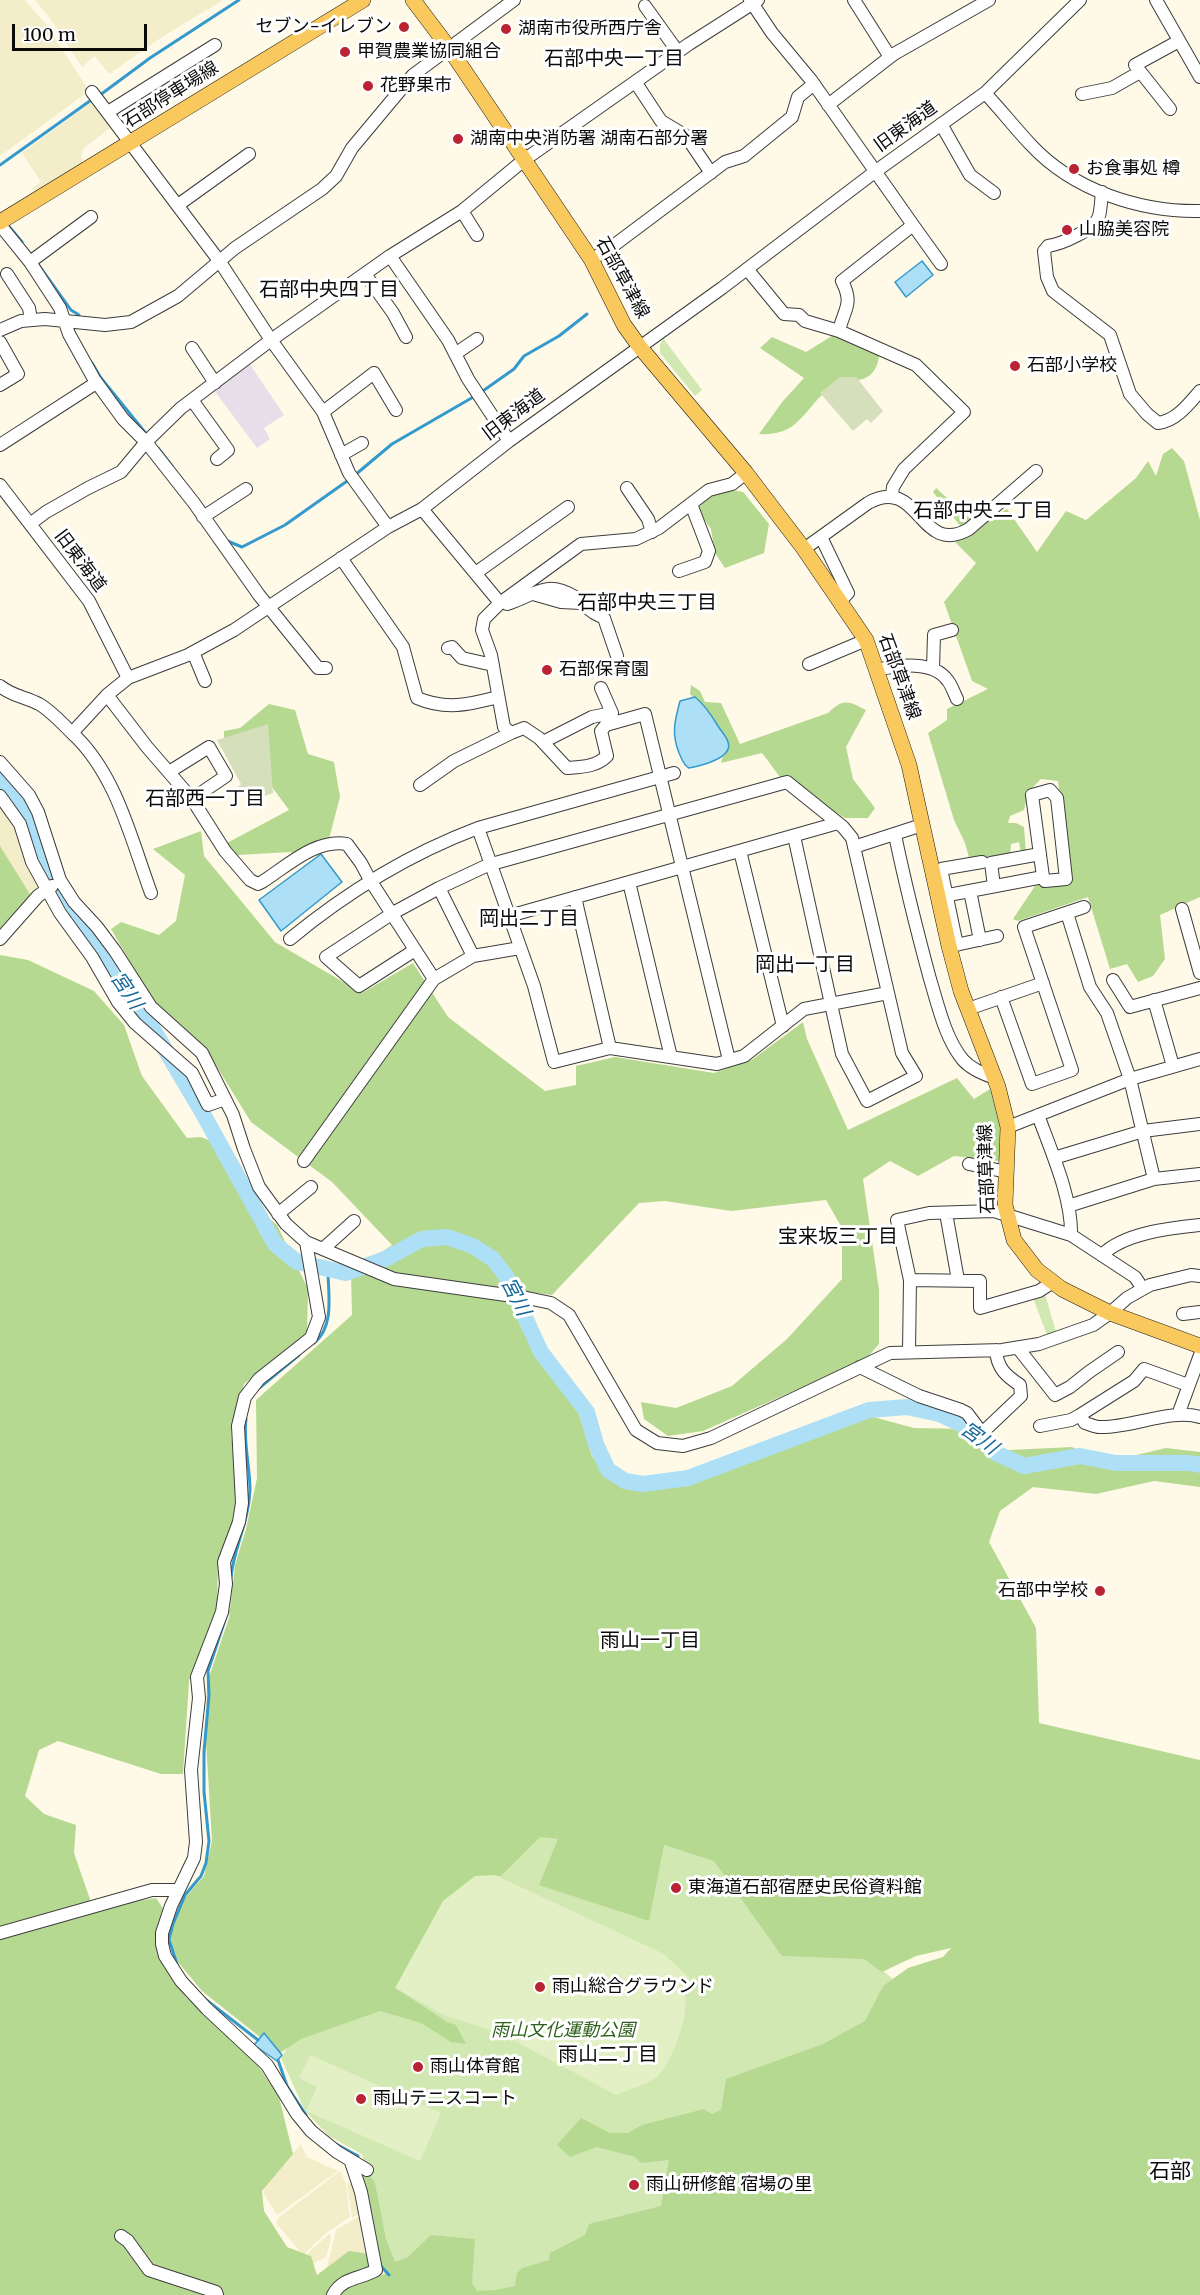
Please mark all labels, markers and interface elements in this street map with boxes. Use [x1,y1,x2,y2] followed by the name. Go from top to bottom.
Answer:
[15,12,150,50] scale bar
[256,16,392,38] place label: セブン-イレブン
[518,18,662,40] place label: 湖南市役所西庁舎
[397,20,411,34] marker: セブン-イレブン
[499,22,513,36] marker: 湖南市役所西庁舎
[23,23,76,46] text: 100 m
[357,41,501,63] place label: 甲賀農業協同組合
[338,45,352,59] marker: 甲賀農業協同組合
[544,47,684,71] district label: 石部中央一丁目
[119,57,223,133] street label: 石部停車場線
[380,75,452,97] place label: 花野果市
[361,79,375,93] marker: 花野果市
[871,97,941,157] street label: 旧東海道
[470,128,708,150] place label: 湖南中央消防署 湖南石部分署
[451,132,465,146] marker: 湖南中央消防署 湖南石部分署
[1086,158,1180,180] place label: お食事処 樽
[1067,162,1081,176] marker: お食事処 樽
[1079,219,1169,241] place label: 山脇美容院
[1060,223,1074,237] marker: 山脇美容院
[591,233,653,323] street label: 石部草津線
[259,278,399,302] district label: 石部中央四丁目
[1027,355,1117,377] place label: 石部小学校
[1008,359,1022,373] marker: 石部小学校
[479,385,549,445] street label: 旧東海道
[913,499,1053,523] district label: 石部中央二丁目
[50,526,110,596] street label: 旧東海道
[577,591,717,615] district label: 石部中央三丁目
[873,631,925,723] street label: 石部草津線
[559,659,649,681] place label: 石部保育園
[540,663,554,677] marker: 石部保育園
[145,787,265,811] district label: 石部西一丁目
[479,907,579,931] district label: 岡出二丁目
[755,953,855,977] district label: 岡出一丁目
[105,968,147,1014] water label: 宮川
[975,1124,999,1214] street label: 石部草津線
[778,1225,898,1249] district label: 宝来坂三丁目
[495,1274,535,1320] water label: 宮川
[956,1418,1002,1460] water label: 宮川
[998,1580,1088,1602] place label: 石部中学校
[1093,1584,1107,1598] marker: 石部中学校
[600,1629,700,1653] district label: 雨山一丁目
[688,1877,922,1899] place label: 東海道石部宿歴史民俗資料館
[669,1881,683,1895] marker: 東海道石部宿歴史民俗資料館
[552,1976,714,1998] place label: 雨山総合グラウンド
[533,1980,547,1994] marker: 雨山総合グラウンド
[491,2020,635,2042] park label: 雨山文化運動公園
[558,2043,658,2067] district label: 雨山二丁目
[430,2056,520,2078] place label: 雨山体育館
[411,2060,425,2074] marker: 雨山体育館
[373,2088,517,2110] place label: 雨山テニスコート
[354,2092,368,2106] marker: 雨山テニスコート
[1149,2159,1191,2185] district label: 石部
[646,2174,812,2196] place label: 雨山研修館 宿場の里
[627,2178,641,2192] marker: 雨山研修館 宿場の里

